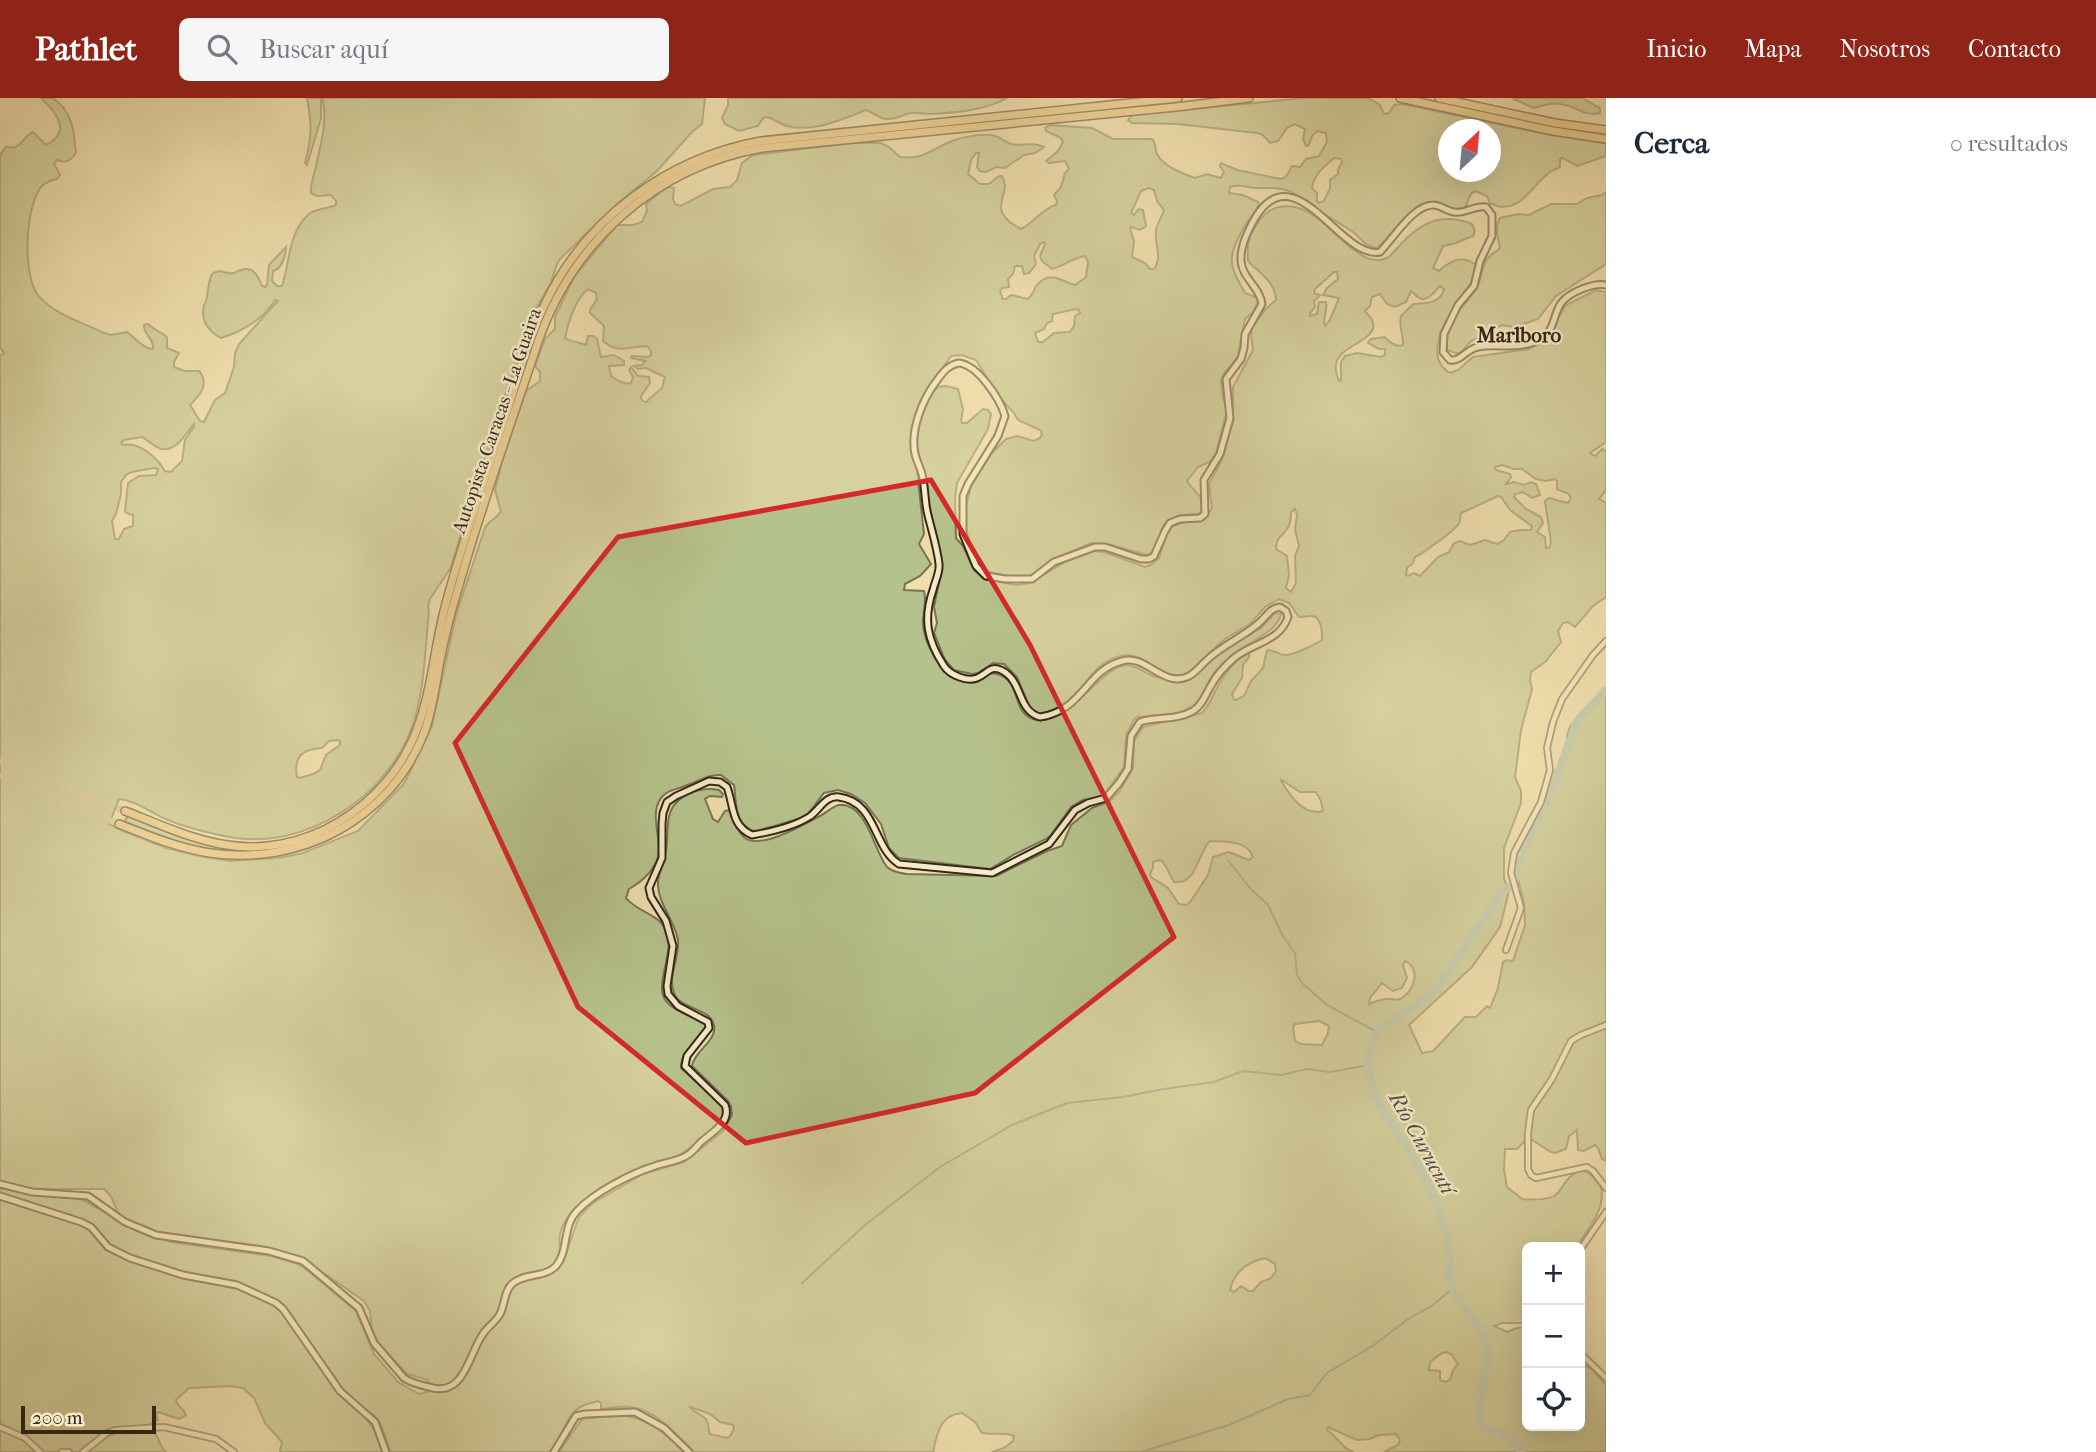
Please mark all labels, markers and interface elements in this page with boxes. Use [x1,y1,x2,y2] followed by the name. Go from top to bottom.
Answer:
[179,18,669,81] search box
[35,30,137,69] text: Pathlet
[203,30,241,68] icon: search
[259,34,388,65] text: Buscar aquí
[1646,35,1706,63] text: Inicio
[1744,35,1802,63] text: Mapa
[1840,35,1930,63] text: Nosotros
[1968,35,2061,63] text: Contacto
[1438,119,1501,182] north arrow
[1634,126,1709,161] text: Cerca
[1950,130,2068,157] text: 0 resultados
[448,305,546,538] street label: Autopista Caracas - La Guaira
[1476,323,1562,347] district label: Marlboro
[1383,1086,1462,1202] water label: Río Curucutí
[1522,1242,1585,1431] map controls
[1522,1242,1585,1305] button: +
[1522,1305,1585,1368] button: −
[1522,1368,1585,1431] button: locate
[21,1403,156,1435] scale bar
[32,1407,83,1429] text: 200 m

